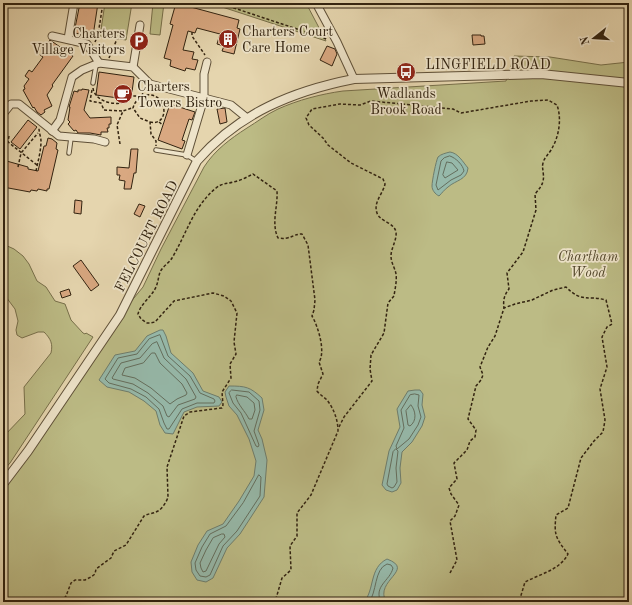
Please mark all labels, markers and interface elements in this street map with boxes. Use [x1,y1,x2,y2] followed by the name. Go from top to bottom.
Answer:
[574,18,614,58] north arrow
[242,25,333,55] place label: Charters Court Care Home
[31,27,125,57] place label: Charters Village Visitors
[217,28,239,50] building icon: Charters Court Care Home
[128,30,150,52] parking icon: Charters Village Visitors
[579,34,592,46] text: N
[425,58,551,72] street label: LINGFIELD ROAD
[395,61,417,83] bus stop icon: Wadlands Brook Road
[137,80,222,110] place label: Charters Towers Bistro
[112,83,134,105] cafe icon: Charters Towers Bistro
[370,87,442,117] place label: Wadlands Brook Road
[113,179,181,294] street label: FELCOURT ROAD
[558,250,618,280] park label: Chartham Wood

